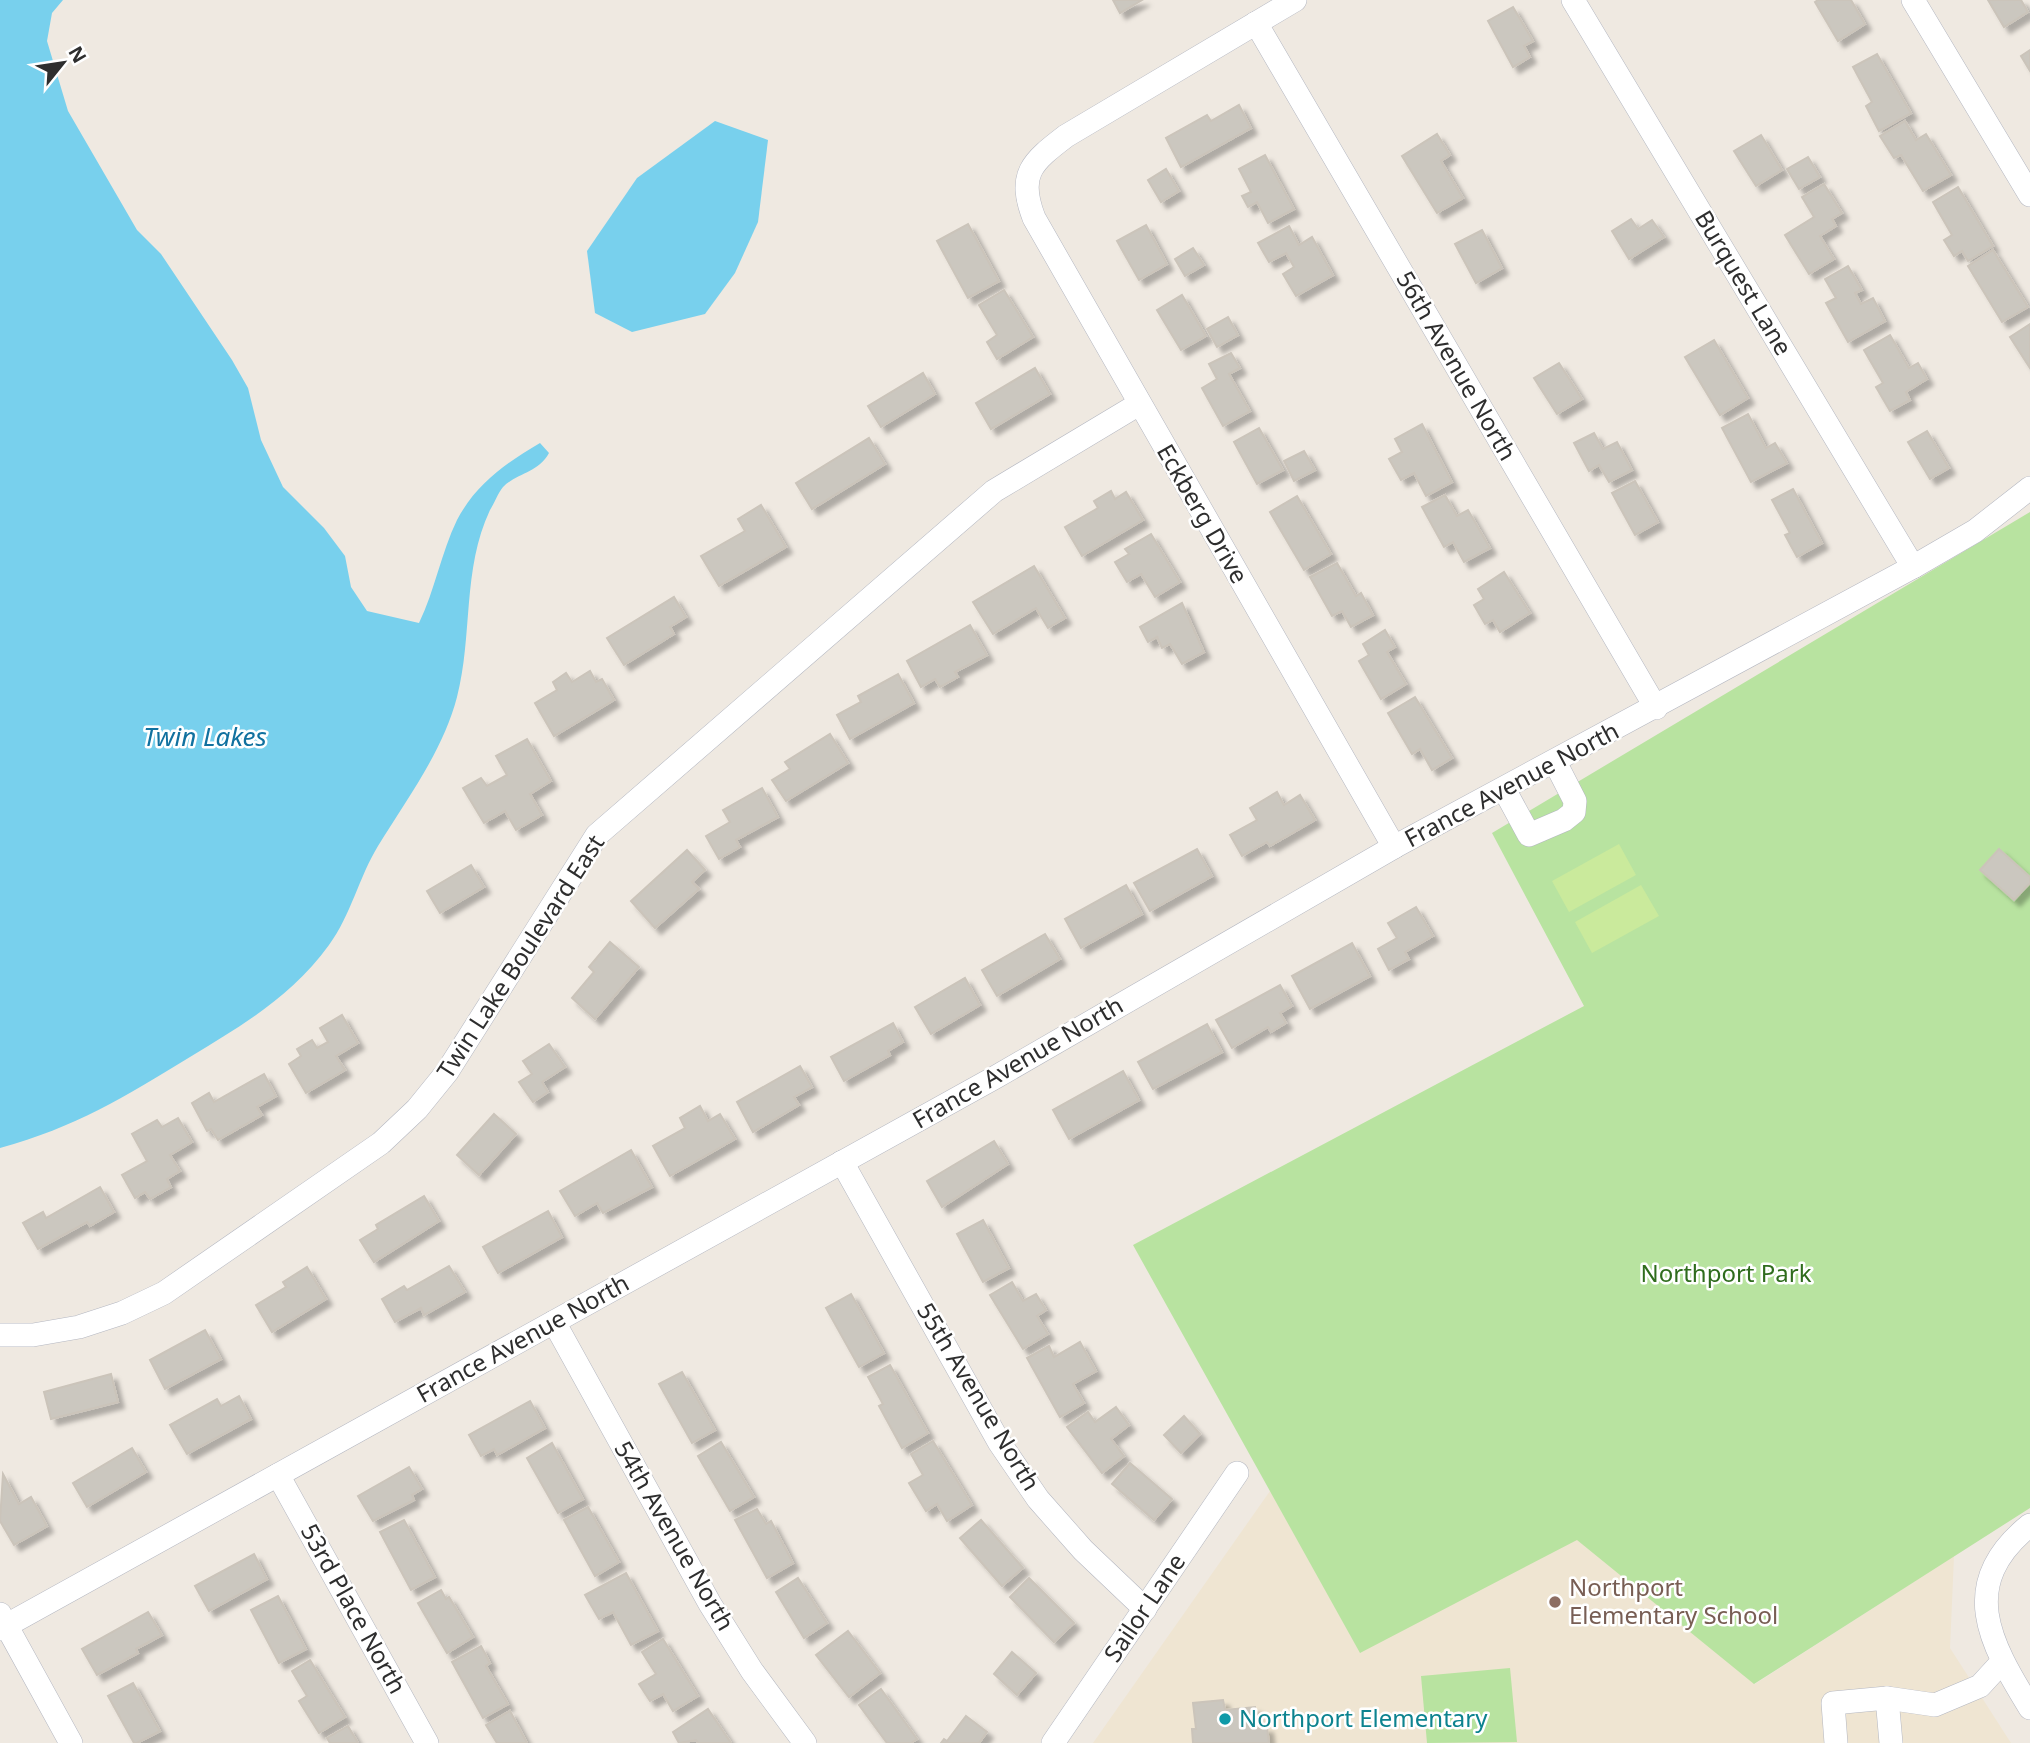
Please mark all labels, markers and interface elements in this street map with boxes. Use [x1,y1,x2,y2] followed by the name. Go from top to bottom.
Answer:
[28,28,98,98] north arrow
[63,41,93,68] text: N
[1688,204,1801,361] street label: Burquest Lane
[1390,264,1525,466] street label: 56th Avenue North
[1150,437,1257,589] street label: Eckberg Drive
[1398,713,1624,854] street label: France Avenue North
[143,718,267,754] water label: Twin Lakes
[428,827,611,1085] street label: Twin Lake Boulevard East
[906,988,1129,1136] street label: France Avenue North
[1641,1256,1812,1289] park label: Northport Park
[410,1266,634,1410] street label: France Avenue North
[910,1296,1049,1496] street label: 55th Avenue North
[608,1434,743,1636] street label: 54th Avenue North
[294,1517,415,1699] street label: 53rd Place North
[1095,1546,1192,1668] street label: Sailor Lane
[1569,1570,1778,1631] place label: Northport Elementary School
[1547,1594,1563,1610] marker: Northport Elementary School
[1239,1701,1488,1734] place label: Northport Elementary
[1217,1711,1233,1727] marker: Northport Elementary

